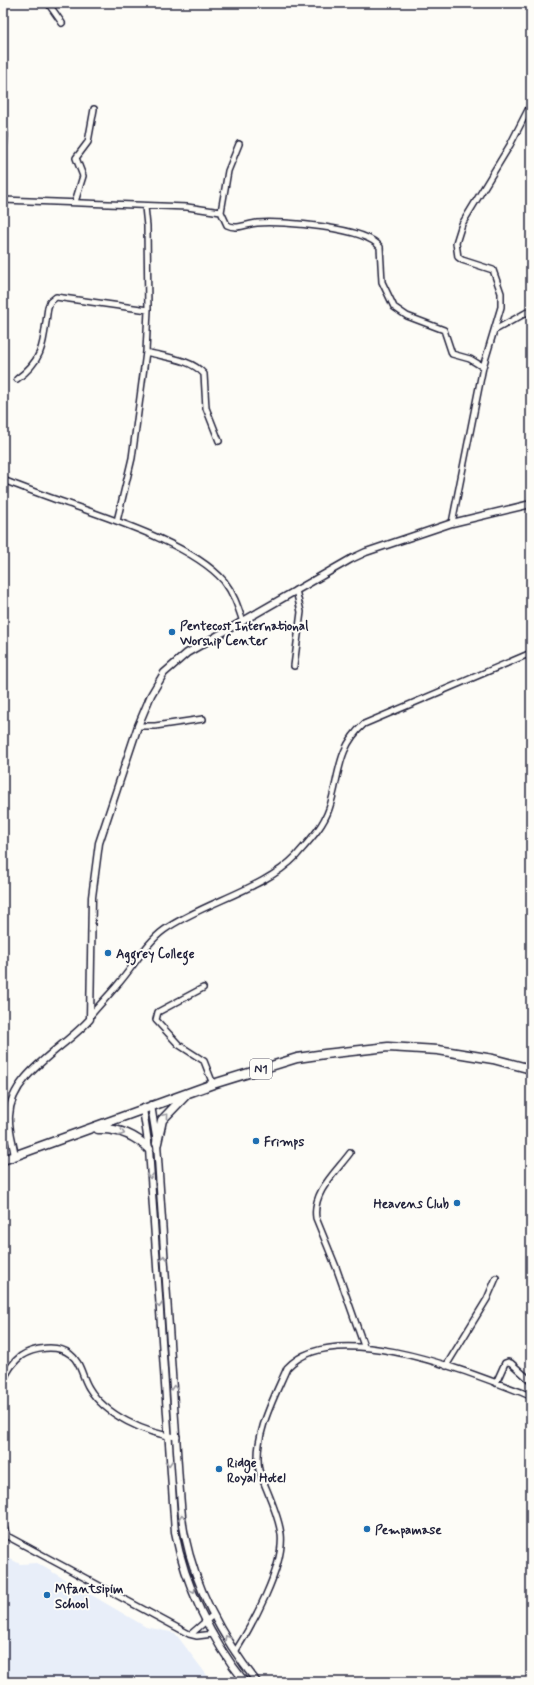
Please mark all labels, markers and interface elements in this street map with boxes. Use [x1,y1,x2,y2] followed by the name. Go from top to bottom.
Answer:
[179,618,309,650] place label: Pentecost International Worship Center
[167,627,177,637] marker: Pentecost International Worship Center
[116,946,195,966] place label: Aggrey College
[103,948,113,958] marker: Aggrey College
[250,1059,272,1079] road number: N1
[162,1113,169,1121] one-way arrow
[119,1128,126,1136] one-way arrow
[264,1134,305,1151] place label: Frimps
[251,1136,261,1146] marker: Frimps
[146,1173,155,1179] one-way arrow
[373,1196,450,1213] place label: Heavens Club
[452,1198,462,1208] marker: Heavens Club
[159,1255,168,1261] one-way arrow
[154,1302,163,1308] one-way arrow
[169,1385,178,1391] one-way arrow
[227,1455,286,1487] place label: Ridge Royal Hotel
[165,1460,174,1466] one-way arrow
[214,1464,224,1474] marker: Ridge Royal Hotel
[178,1514,187,1520] one-way arrow
[375,1522,442,1539] place label: Pempamase
[362,1524,372,1534] marker: Pempamase
[55,1581,123,1613] place label: Mfantsipim School
[188,1586,196,1593] one-way arrow
[42,1590,52,1600] marker: Mfantsipim School
[224,1635,231,1642] one-way arrow

